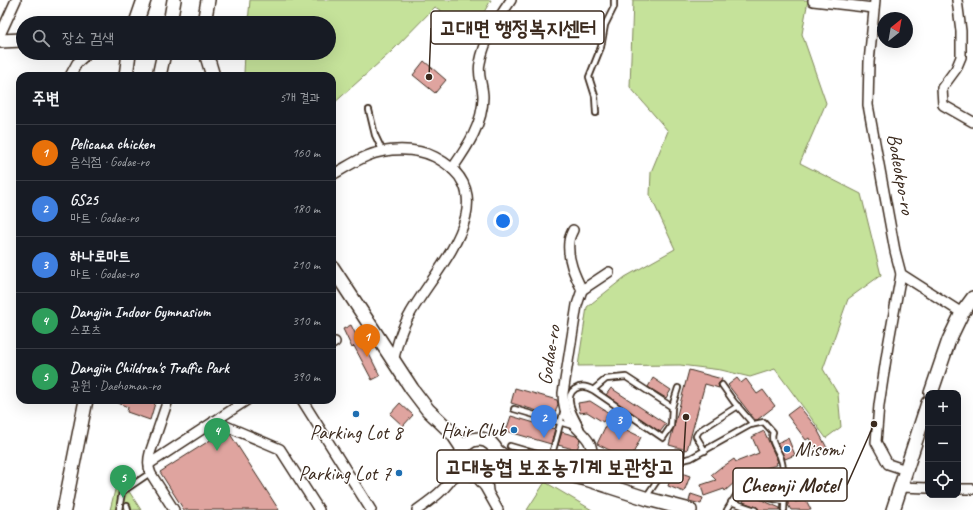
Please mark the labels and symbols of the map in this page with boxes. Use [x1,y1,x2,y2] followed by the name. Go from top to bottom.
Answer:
[431,11,604,44] callout: 고대면 행정복지센터
[877,12,913,48] north arrow
[439,15,597,41] text: 고대면 행정복지센터
[882,132,921,217] street label: Bodeokpo-ro
[493,211,513,231] your location
[532,323,566,387] street label: Godae-ro
[354,324,380,357] pin: 1
[531,405,557,438] pin: 2
[606,407,632,440] pin: 3
[351,409,361,419] marker: Parking Lot 8
[204,418,230,451] pin: 4
[441,418,507,443] place label: Hair Club
[310,420,404,445] place label: Parking Lot 8
[509,425,519,435] marker: Hair Club
[795,437,845,462] place label: Misomi
[782,444,792,454] marker: Misomi
[437,450,683,483] callout: 고대농협 보조농기계 보관창고
[445,454,675,480] text: 고대농협 보조농기계 보관창고
[299,461,392,486] place label: Parking Lot 7
[110,465,136,498] pin: 5
[394,468,404,478] marker: Parking Lot 7
[733,468,847,501] callout: Cheonji Motel
[741,472,844,498] text: Cheonji Motel

